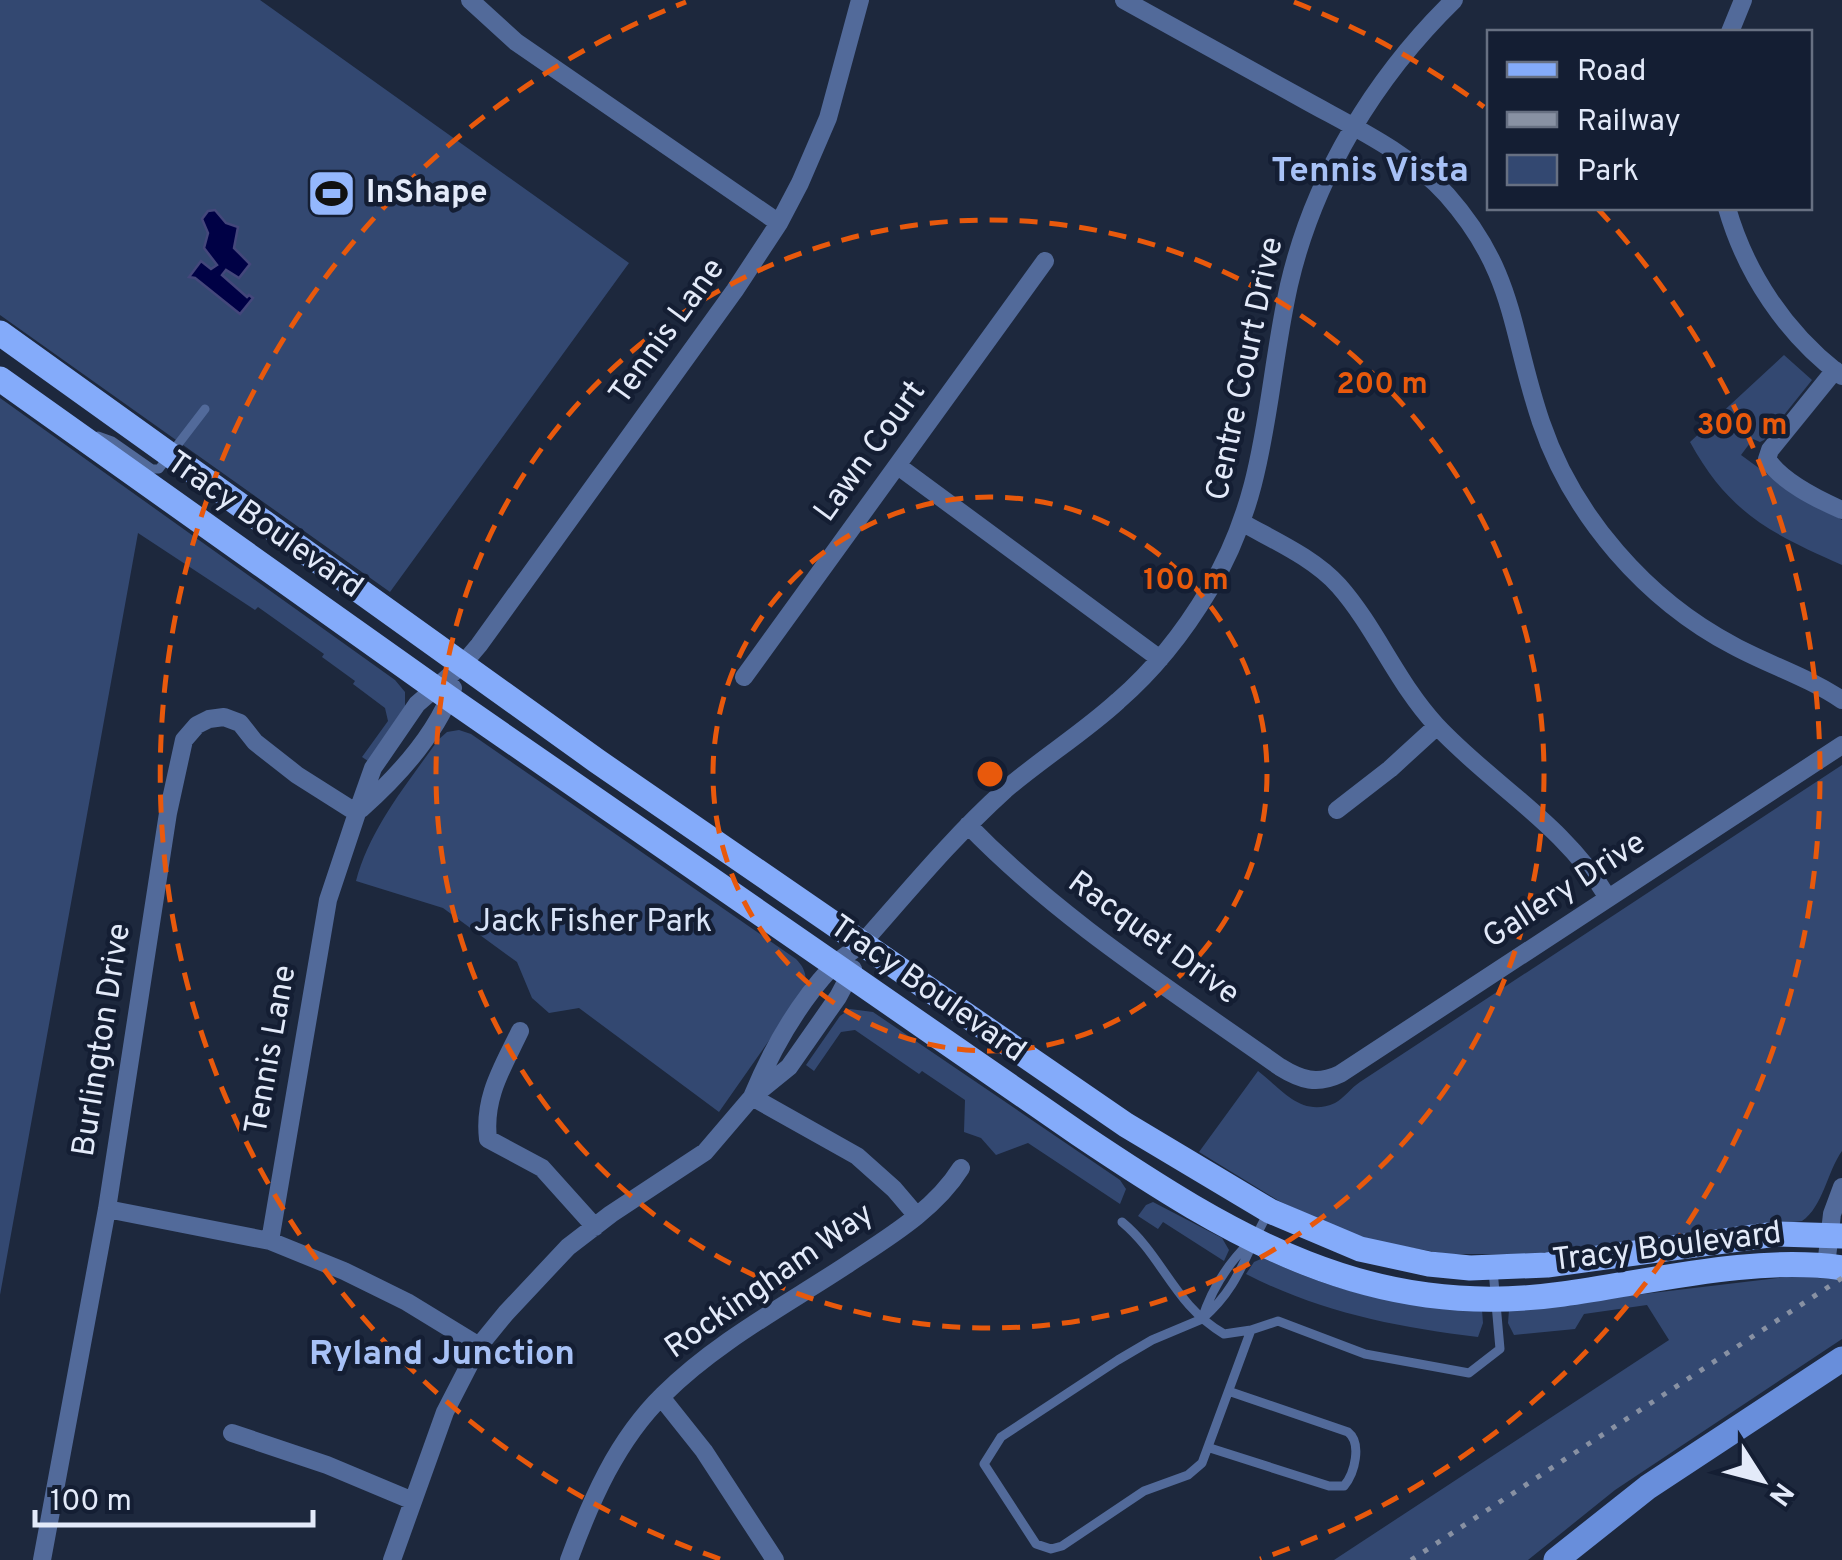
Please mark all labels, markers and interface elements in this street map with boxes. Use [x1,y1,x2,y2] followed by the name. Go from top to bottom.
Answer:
[1487,30,1812,210] legend
[1577,54,1646,91] text: Road
[1577,104,1681,141] text: Railway
[1271,150,1469,194] district label: Tennis Vista
[1577,154,1639,191] text: Park
[305,168,357,220] sports icon: InShape
[366,174,488,214] place label: InShape
[1199,234,1293,504] street label: Centre Court Drive
[601,251,735,413] street label: Tennis Lane
[1336,367,1428,404] text: 200 m
[806,374,936,530] street label: Lawn Court
[1697,408,1787,445] text: 300 m
[158,444,370,608] street label: Tracy Boulevard
[1143,563,1229,600] text: 100 m
[972,756,1008,792] centre of rings
[1476,824,1654,958] street label: Gallery Drive
[1059,863,1247,1015] street label: Racquet Drive
[474,903,712,943] park label: Jack Fisher Park
[821,908,1033,1072] street label: Tracy Boulevard
[65,921,141,1159] street label: Burlington Drive
[237,962,307,1138] street label: Tennis Lane
[658,1195,882,1369] street label: Rockingham Way
[1550,1214,1784,1282] street label: Tracy Boulevard
[309,1333,575,1377] district label: Ryland Junction
[1712,1430,1812,1530] north arrow
[35,1465,312,1527] scale bar
[1759,1474,1800,1512] text: N
[50,1484,132,1521] text: 100 m

